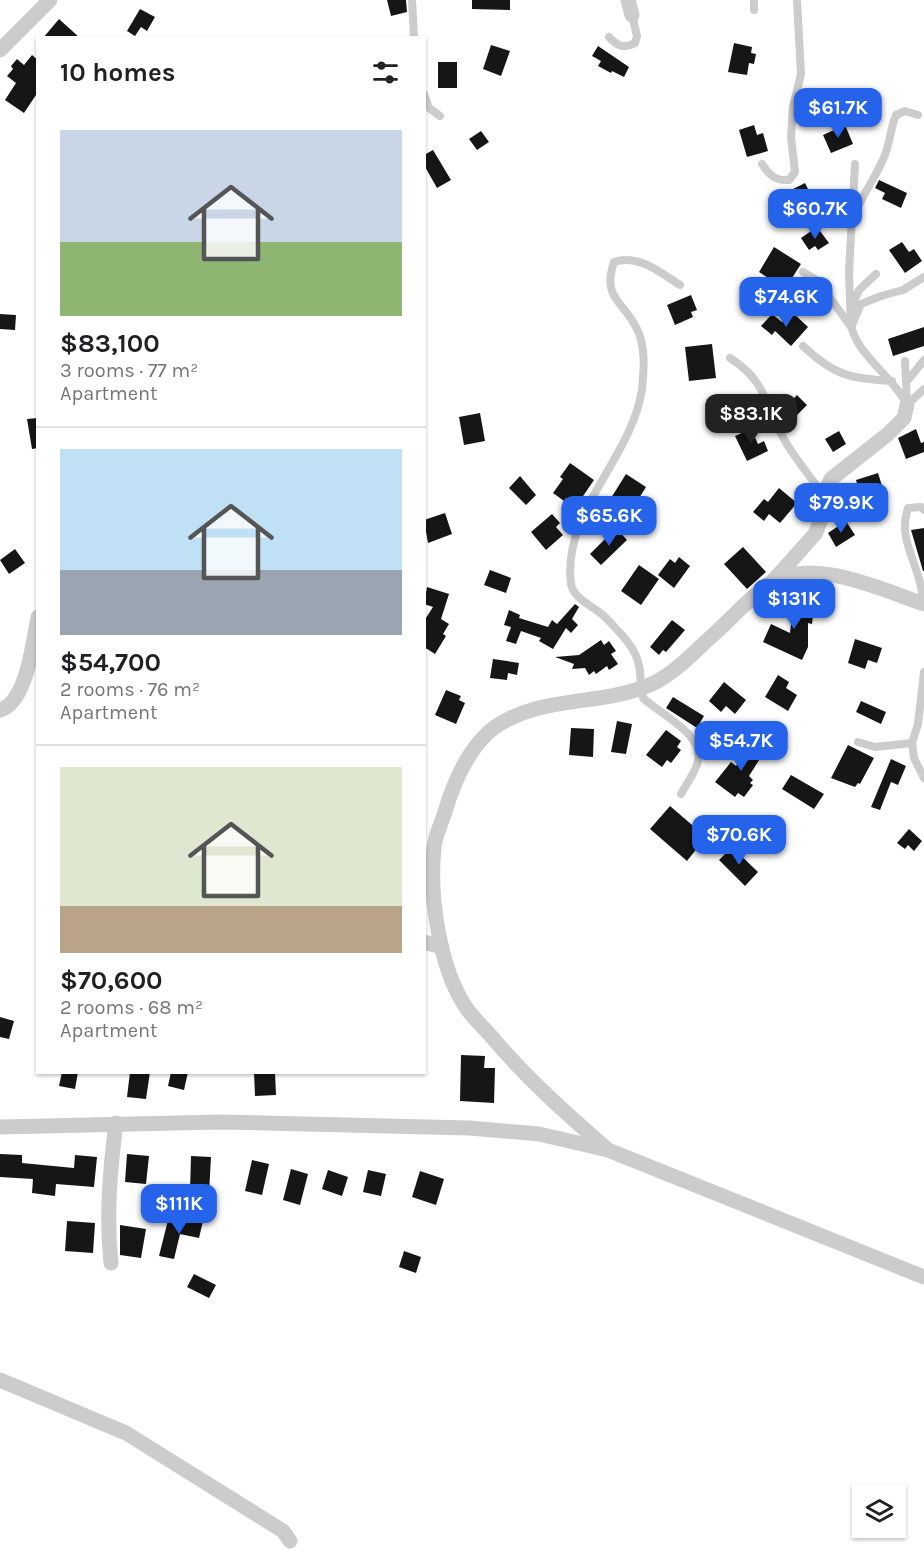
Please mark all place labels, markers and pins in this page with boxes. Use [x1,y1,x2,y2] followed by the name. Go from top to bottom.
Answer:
[789,88,887,139] pin: $61.7K
[766,189,864,240] pin: $60.7K
[737,277,835,328] pin: $74.6K
[702,394,800,445] pin: $83.1K
[792,483,890,534] pin: $79.9K
[560,496,658,547] pin: $65.6K
[752,579,836,630] pin: $131K
[692,721,790,772] pin: $54.7K
[690,815,788,866] pin: $70.6K
[137,1184,221,1235] pin: $111K

